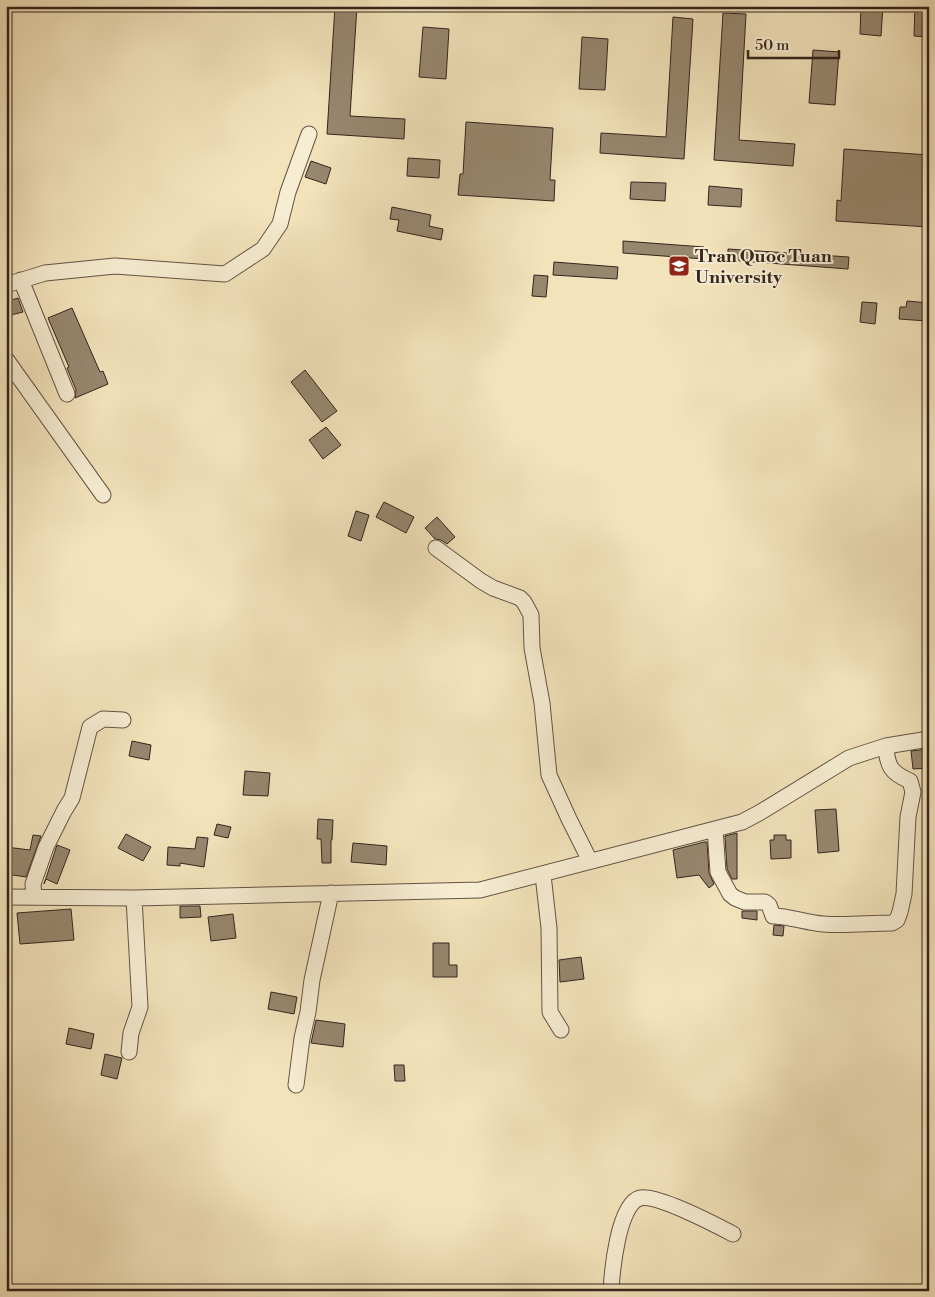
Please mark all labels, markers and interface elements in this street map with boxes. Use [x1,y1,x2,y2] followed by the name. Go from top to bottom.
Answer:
[748,28,839,60] scale bar
[755,36,789,55] text: 50 m
[695,245,832,289] place label: Tran Quoc Tuan University
[667,254,691,278] school or university icon: Tran Quoc Tuan University

